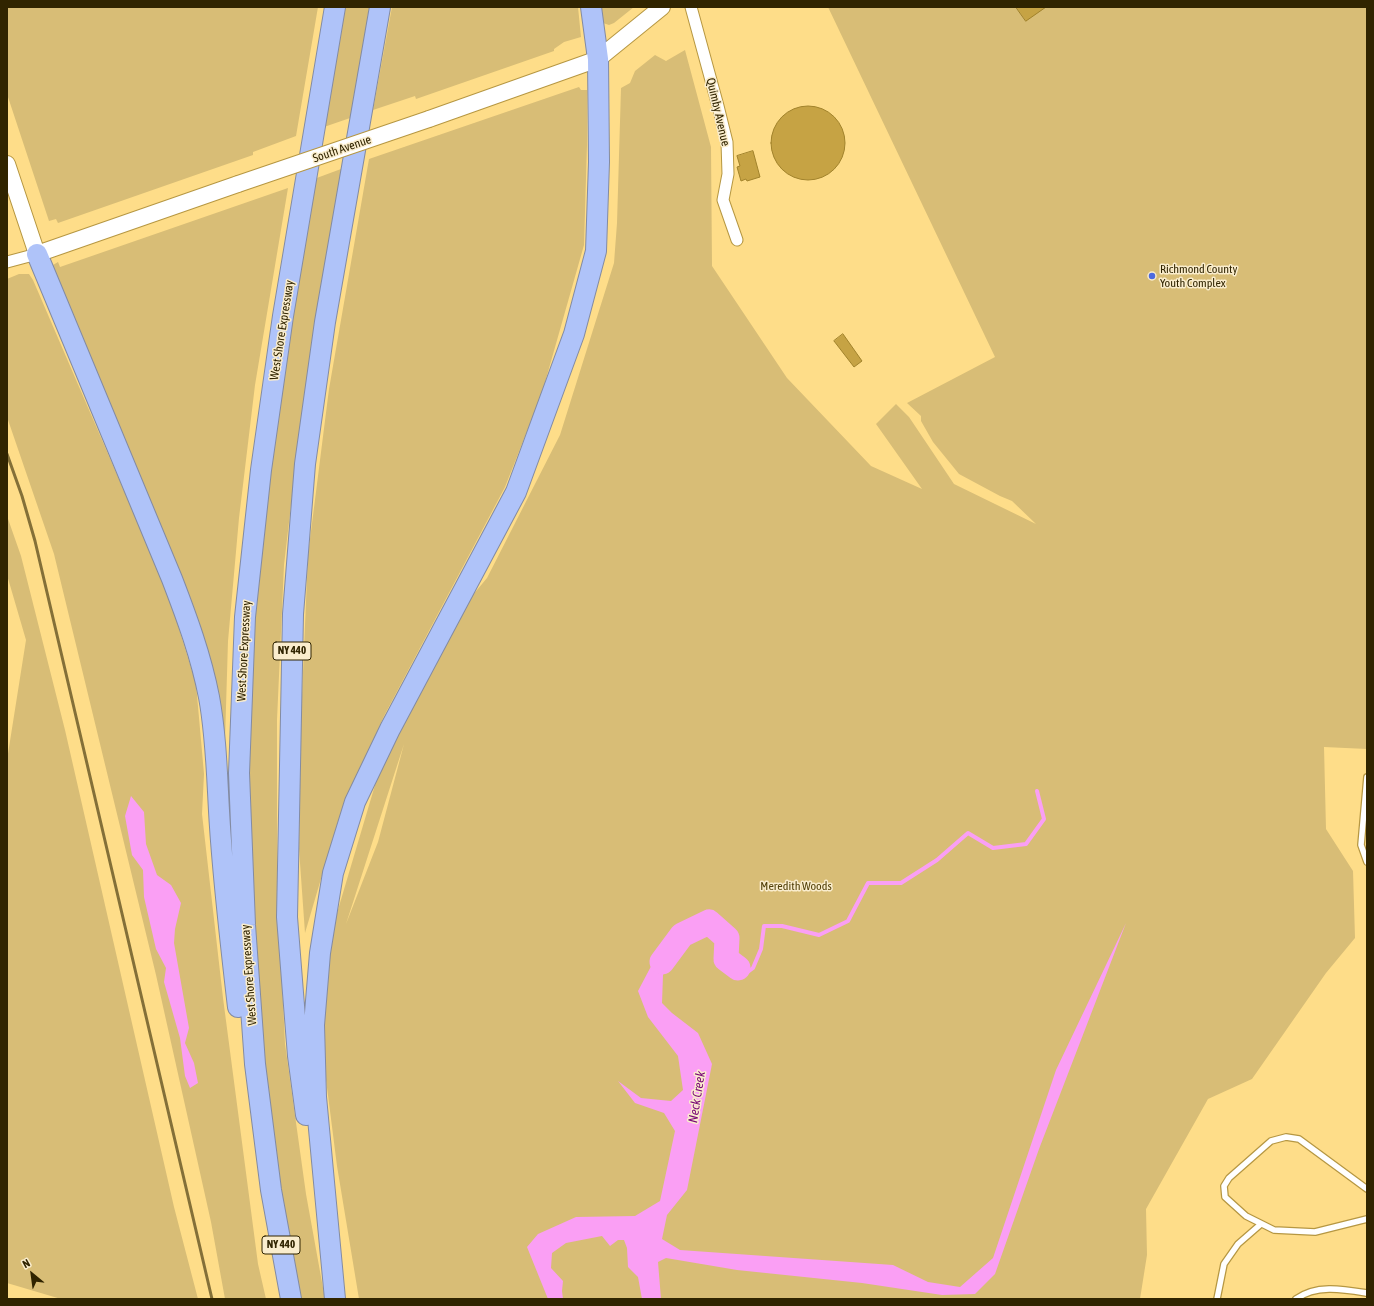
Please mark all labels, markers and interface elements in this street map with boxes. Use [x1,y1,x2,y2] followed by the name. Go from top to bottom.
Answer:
[703,76,733,148] street label: Quimby Avenue
[311,132,373,166] street label: South Avenue
[1160,262,1238,290] place label: Richmond County Youth Complex
[1147,271,1157,281] marker: Richmond County Youth Complex
[267,279,297,381] street label: West Shore Expressway
[234,600,254,702] street label: West Shore Expressway
[273,642,311,660] road number: NY 440
[760,879,832,893] park label: Meredith Woods
[238,924,260,1026] street label: West Shore Expressway
[685,1070,709,1124] water label: Neck Creek
[262,1236,300,1254] road number: NY 440
[12,1254,52,1294] north arrow
[20,1257,32,1270] text: N

